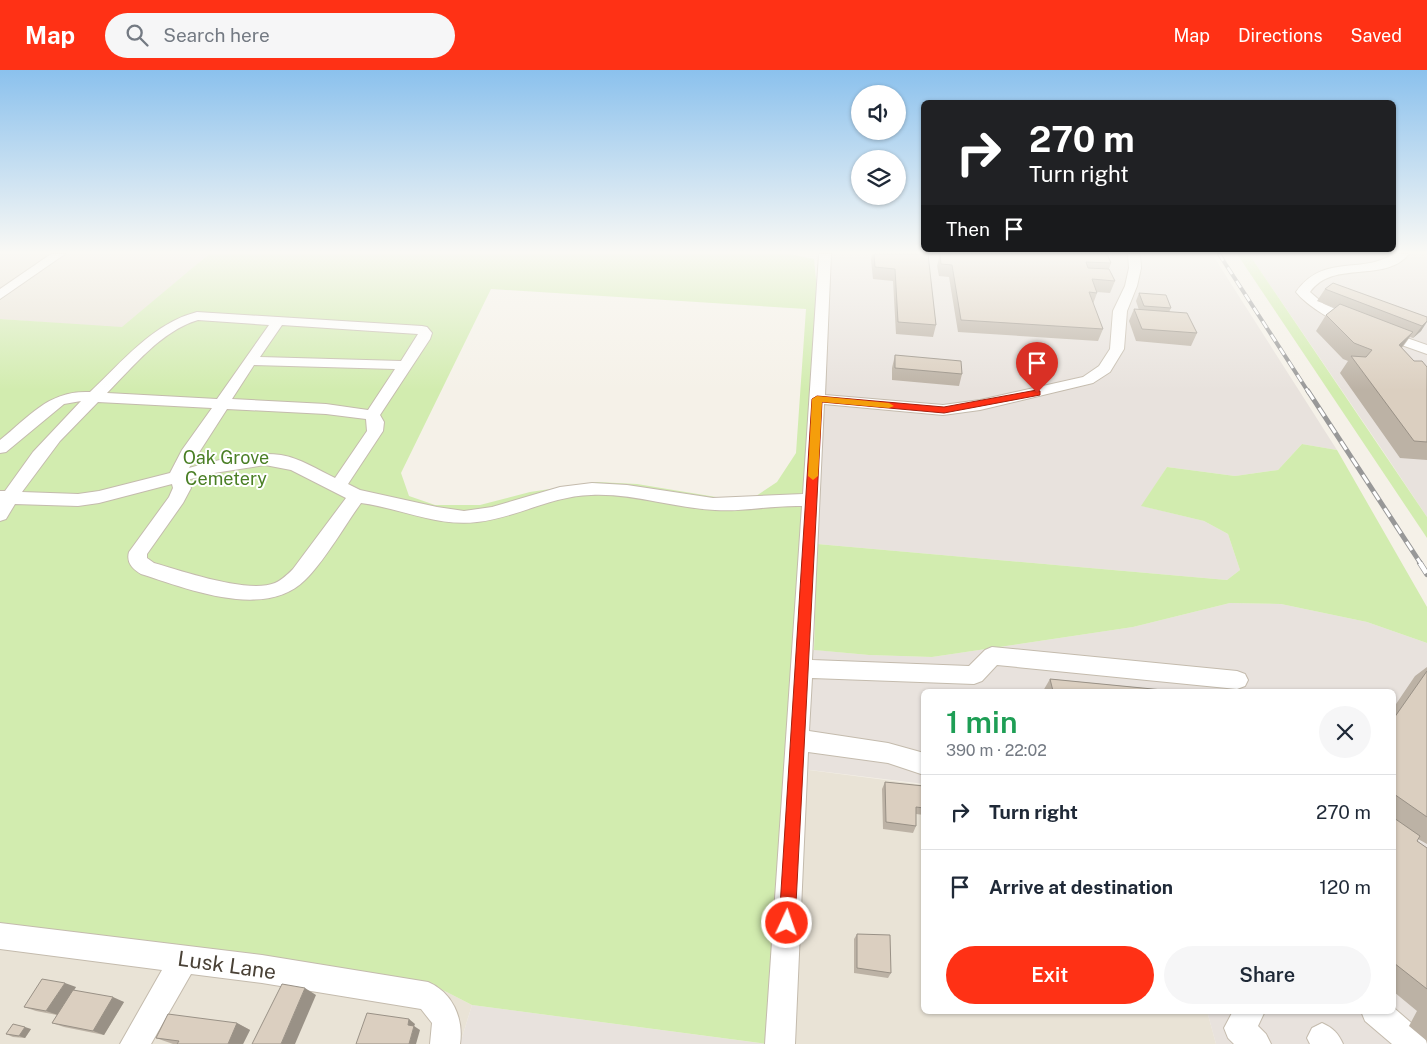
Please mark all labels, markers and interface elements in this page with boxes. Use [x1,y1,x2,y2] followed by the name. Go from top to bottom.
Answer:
[105,13,455,58] search box
[25,21,75,49] text: Map
[123,21,151,49] icon: search
[163,24,270,46] text: Search here
[1173,25,1210,46] text: Map
[1238,25,1323,46] text: Directions
[1351,25,1402,46] text: Saved
[851,85,906,205] map controls
[851,85,906,140] button: sound
[1029,119,1135,160] text: 270 m
[946,120,1011,185] icon: right
[851,150,906,205] button: layers
[1029,161,1129,187] text: Turn right
[1000,215,1028,243] icon: arrive
[946,218,990,240] text: Then
[1016,342,1058,393] pin
[1023,349,1051,377] icon: arrive
[183,447,269,489] park label: Oak Grove Cemetery
[946,704,1017,740] text: 1 min
[1319,706,1371,758] button: close
[946,741,1047,760] text: 390 m · 22:02
[946,798,974,826] icon: right
[989,801,1078,823] text: Turn right
[1316,801,1371,823] text: 270 m
[946,873,974,901] icon: arrive
[989,876,1173,898] text: Arrive at destination
[1319,876,1371,898] text: 120 m
[760,896,812,948] position arrow
[176,946,278,984] street label: Lusk Lane
[946,946,1154,1004] button: Exit
[1164,946,1371,1004] button: Share

